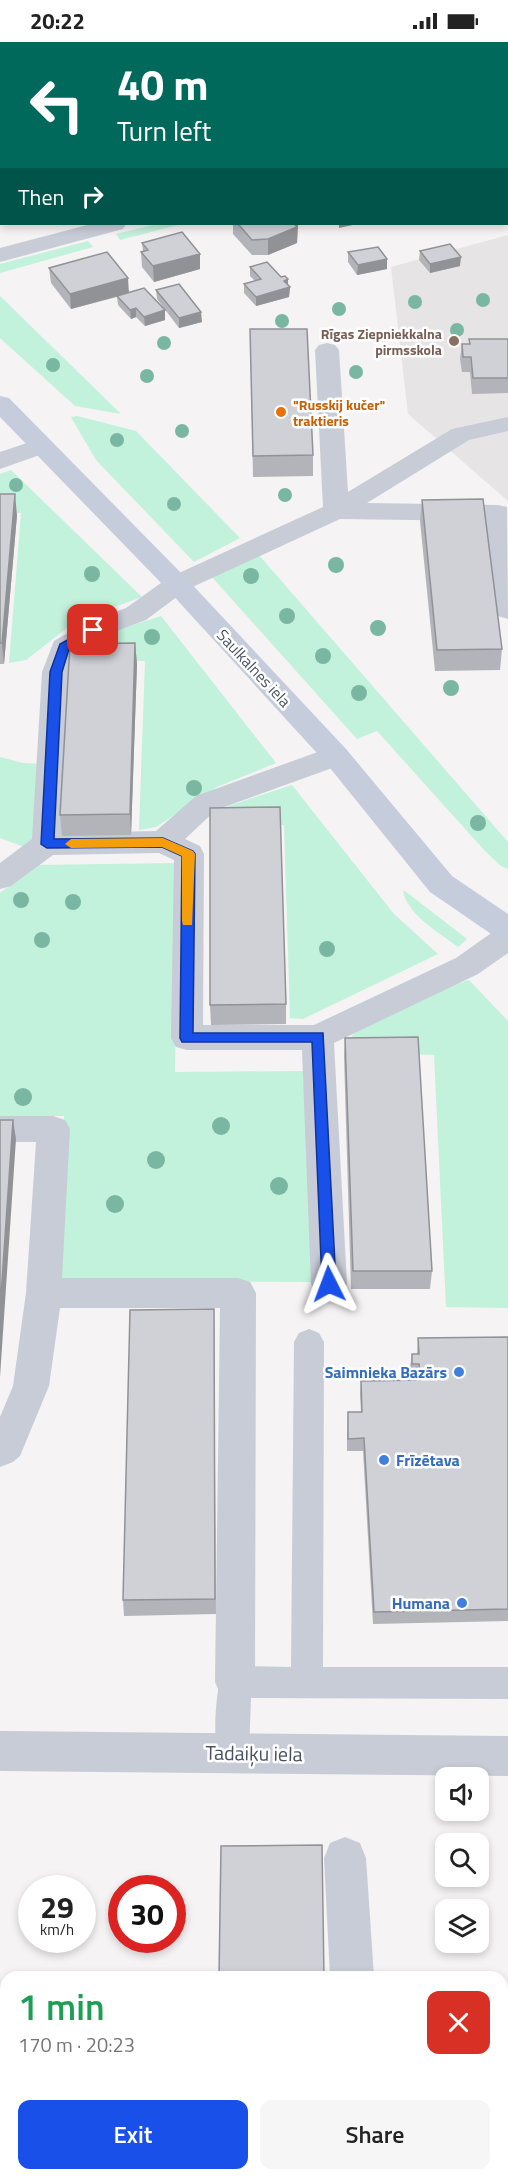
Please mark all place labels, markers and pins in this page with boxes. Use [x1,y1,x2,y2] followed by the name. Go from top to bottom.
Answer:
[321,323,442,360] place label: Rīgas Ziepniekkalna pirmsskola
[447,334,461,348] marker: Rīgas Ziepniekkalna pirmsskola
[293,394,385,431] place label: "Russkij kučer" traktieris
[274,405,288,419] marker: "Russkij kučer" traktieris
[67,604,118,655] pin
[325,1360,447,1384] place label: Saimnieka Bazārs
[452,1365,466,1379] marker: Saimnieka Bazārs
[396,1448,460,1472] place label: Frīzētava
[377,1453,391,1467] marker: Frīzētava
[392,1591,450,1615] place label: Humana
[455,1596,469,1610] marker: Humana

